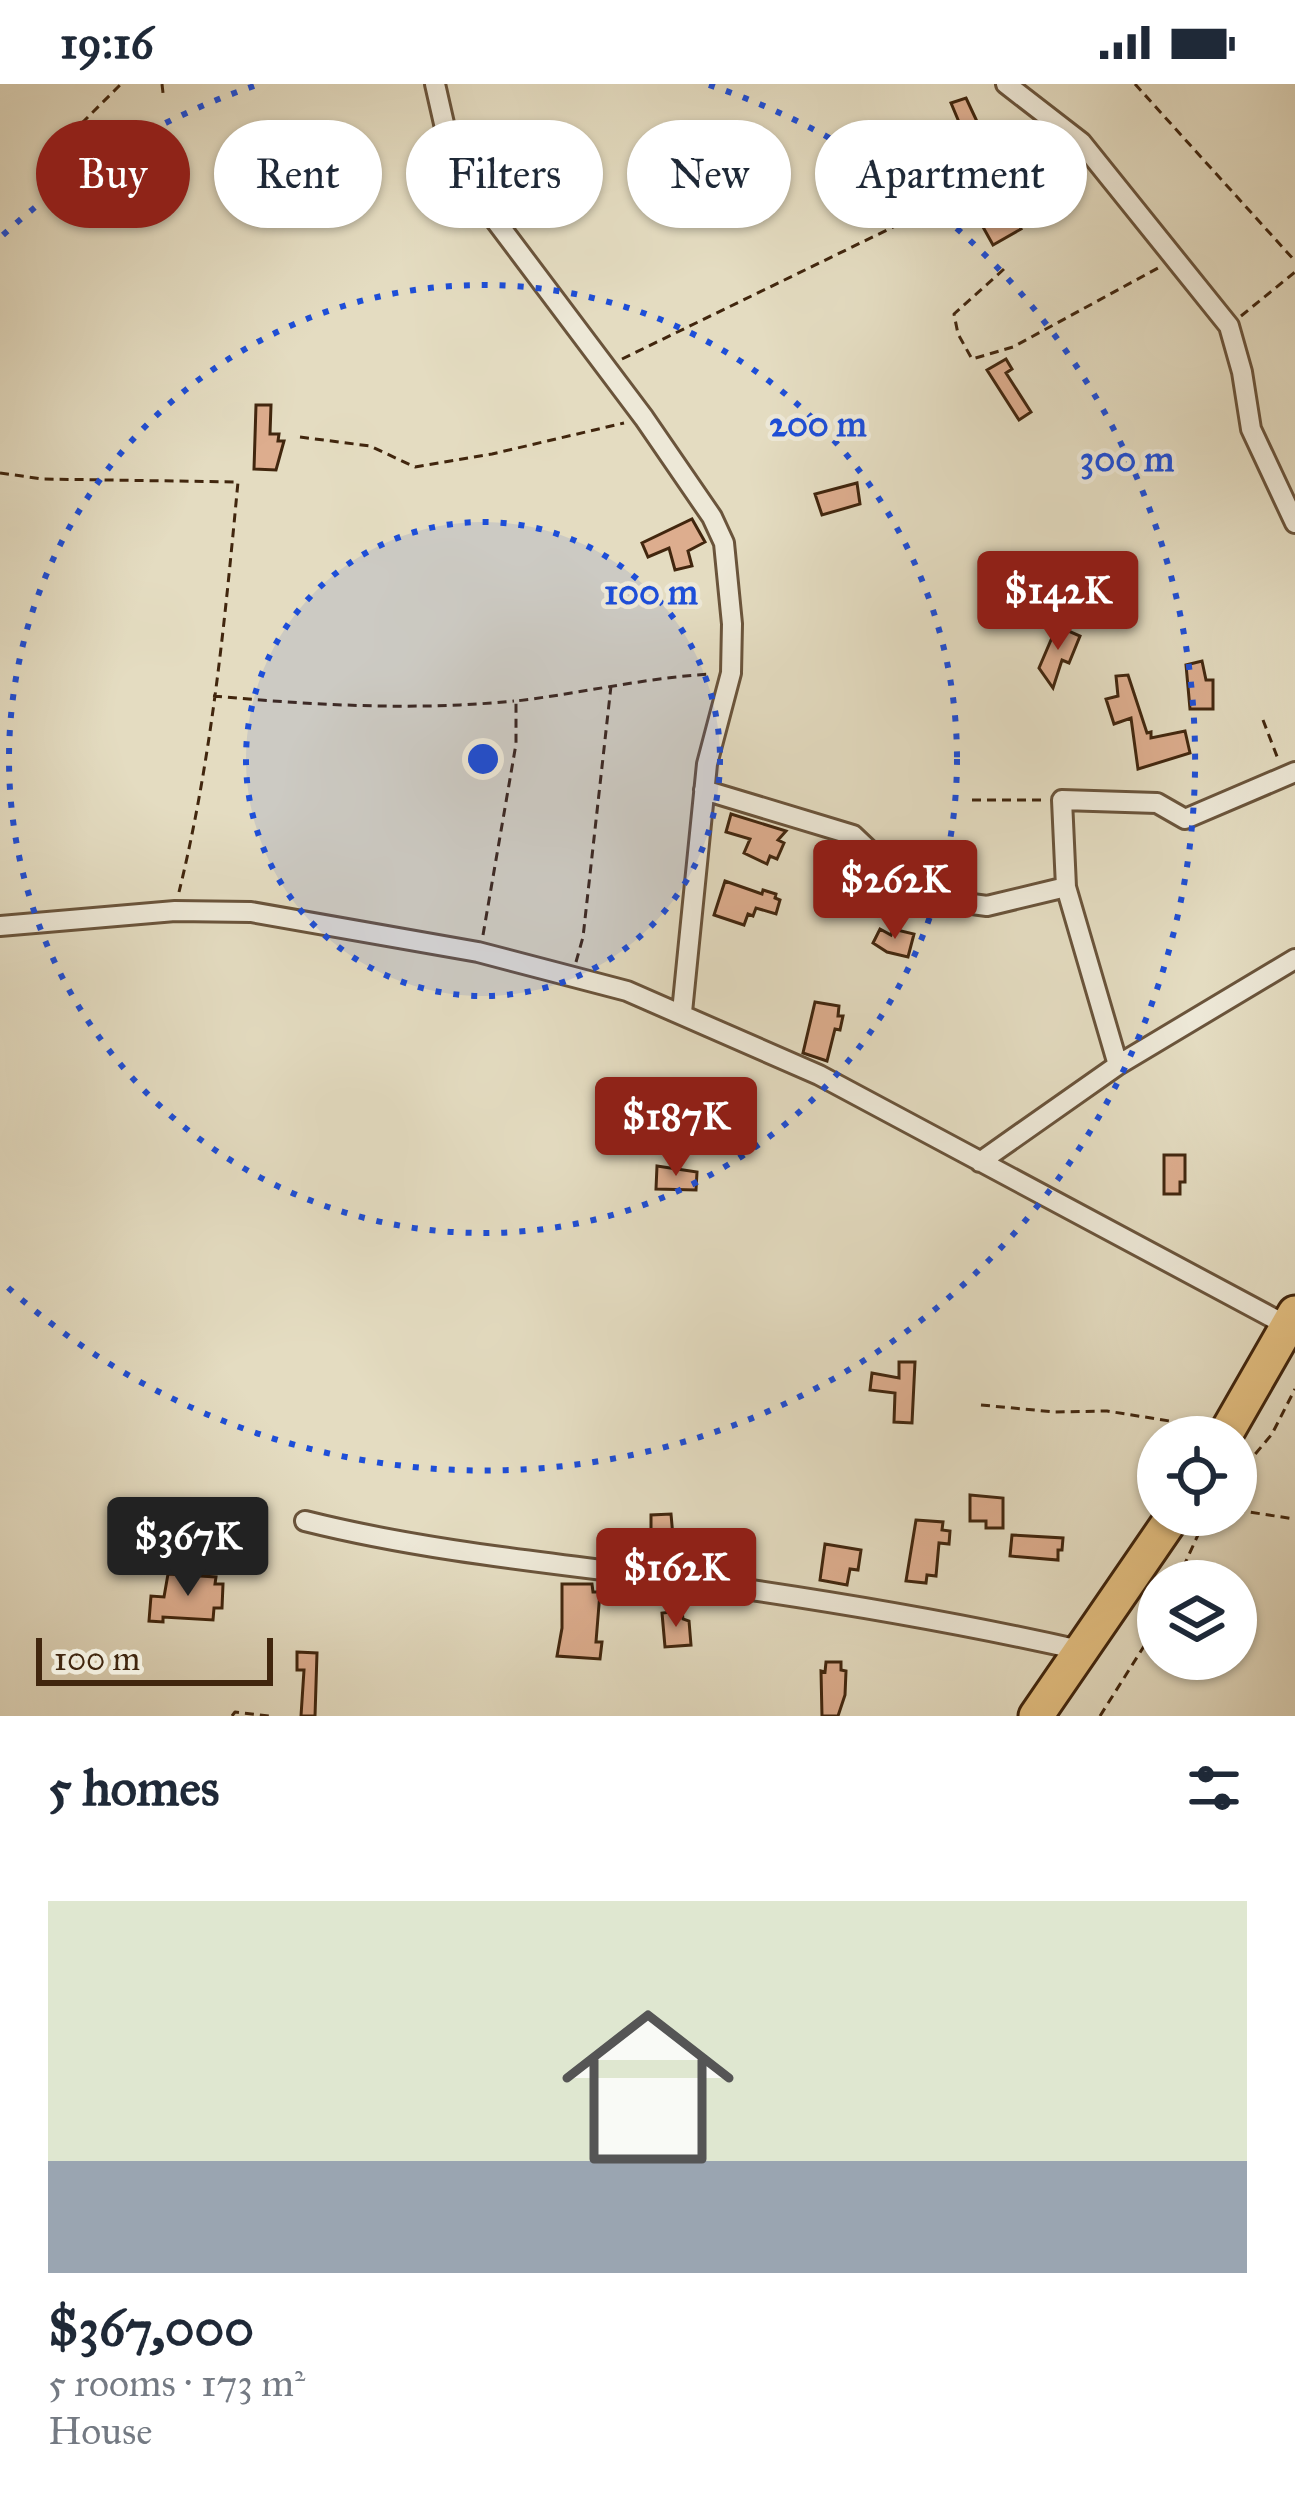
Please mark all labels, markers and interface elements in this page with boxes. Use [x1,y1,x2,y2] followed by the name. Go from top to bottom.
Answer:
[60,15,154,70] text: 19:16
[36,120,190,228] chip: Buy
[214,120,382,228] chip: Rent
[406,120,603,228] chip: Filters
[627,120,791,228] chip: New
[815,120,1087,228] chip: Apartment
[769,402,868,446] text: 200 m
[1080,437,1175,481] text: 300 m
[974,551,1142,653] pin: $142K
[1004,566,1112,614] text: $142K
[604,570,699,614] text: 100 m
[462,738,504,780] centre of rings
[811,840,979,942] pin: $262K
[840,855,950,903] text: $262K
[592,1077,760,1179] pin: $187K
[622,1092,730,1140] text: $187K
[1137,1416,1257,1680] map controls
[1137,1416,1257,1536] button: locate
[104,1497,272,1599] pin: $367K
[134,1512,242,1560] text: $367K
[592,1528,760,1630] pin: $162K
[623,1543,729,1591] text: $162K
[1137,1560,1257,1680] button: layers
[36,1632,273,1685] scale bar
[54,1639,140,1679] text: 100 m
[1181,1755,1247,1821] icon: filters
[48,1757,219,1819] text: 5 homes
[540,1979,756,2195] icon: home
[48,2297,254,2359] text: $367,000
[48,2359,305,2407] text: 5 rooms · 173 m²
[48,2407,152,2455] text: House

